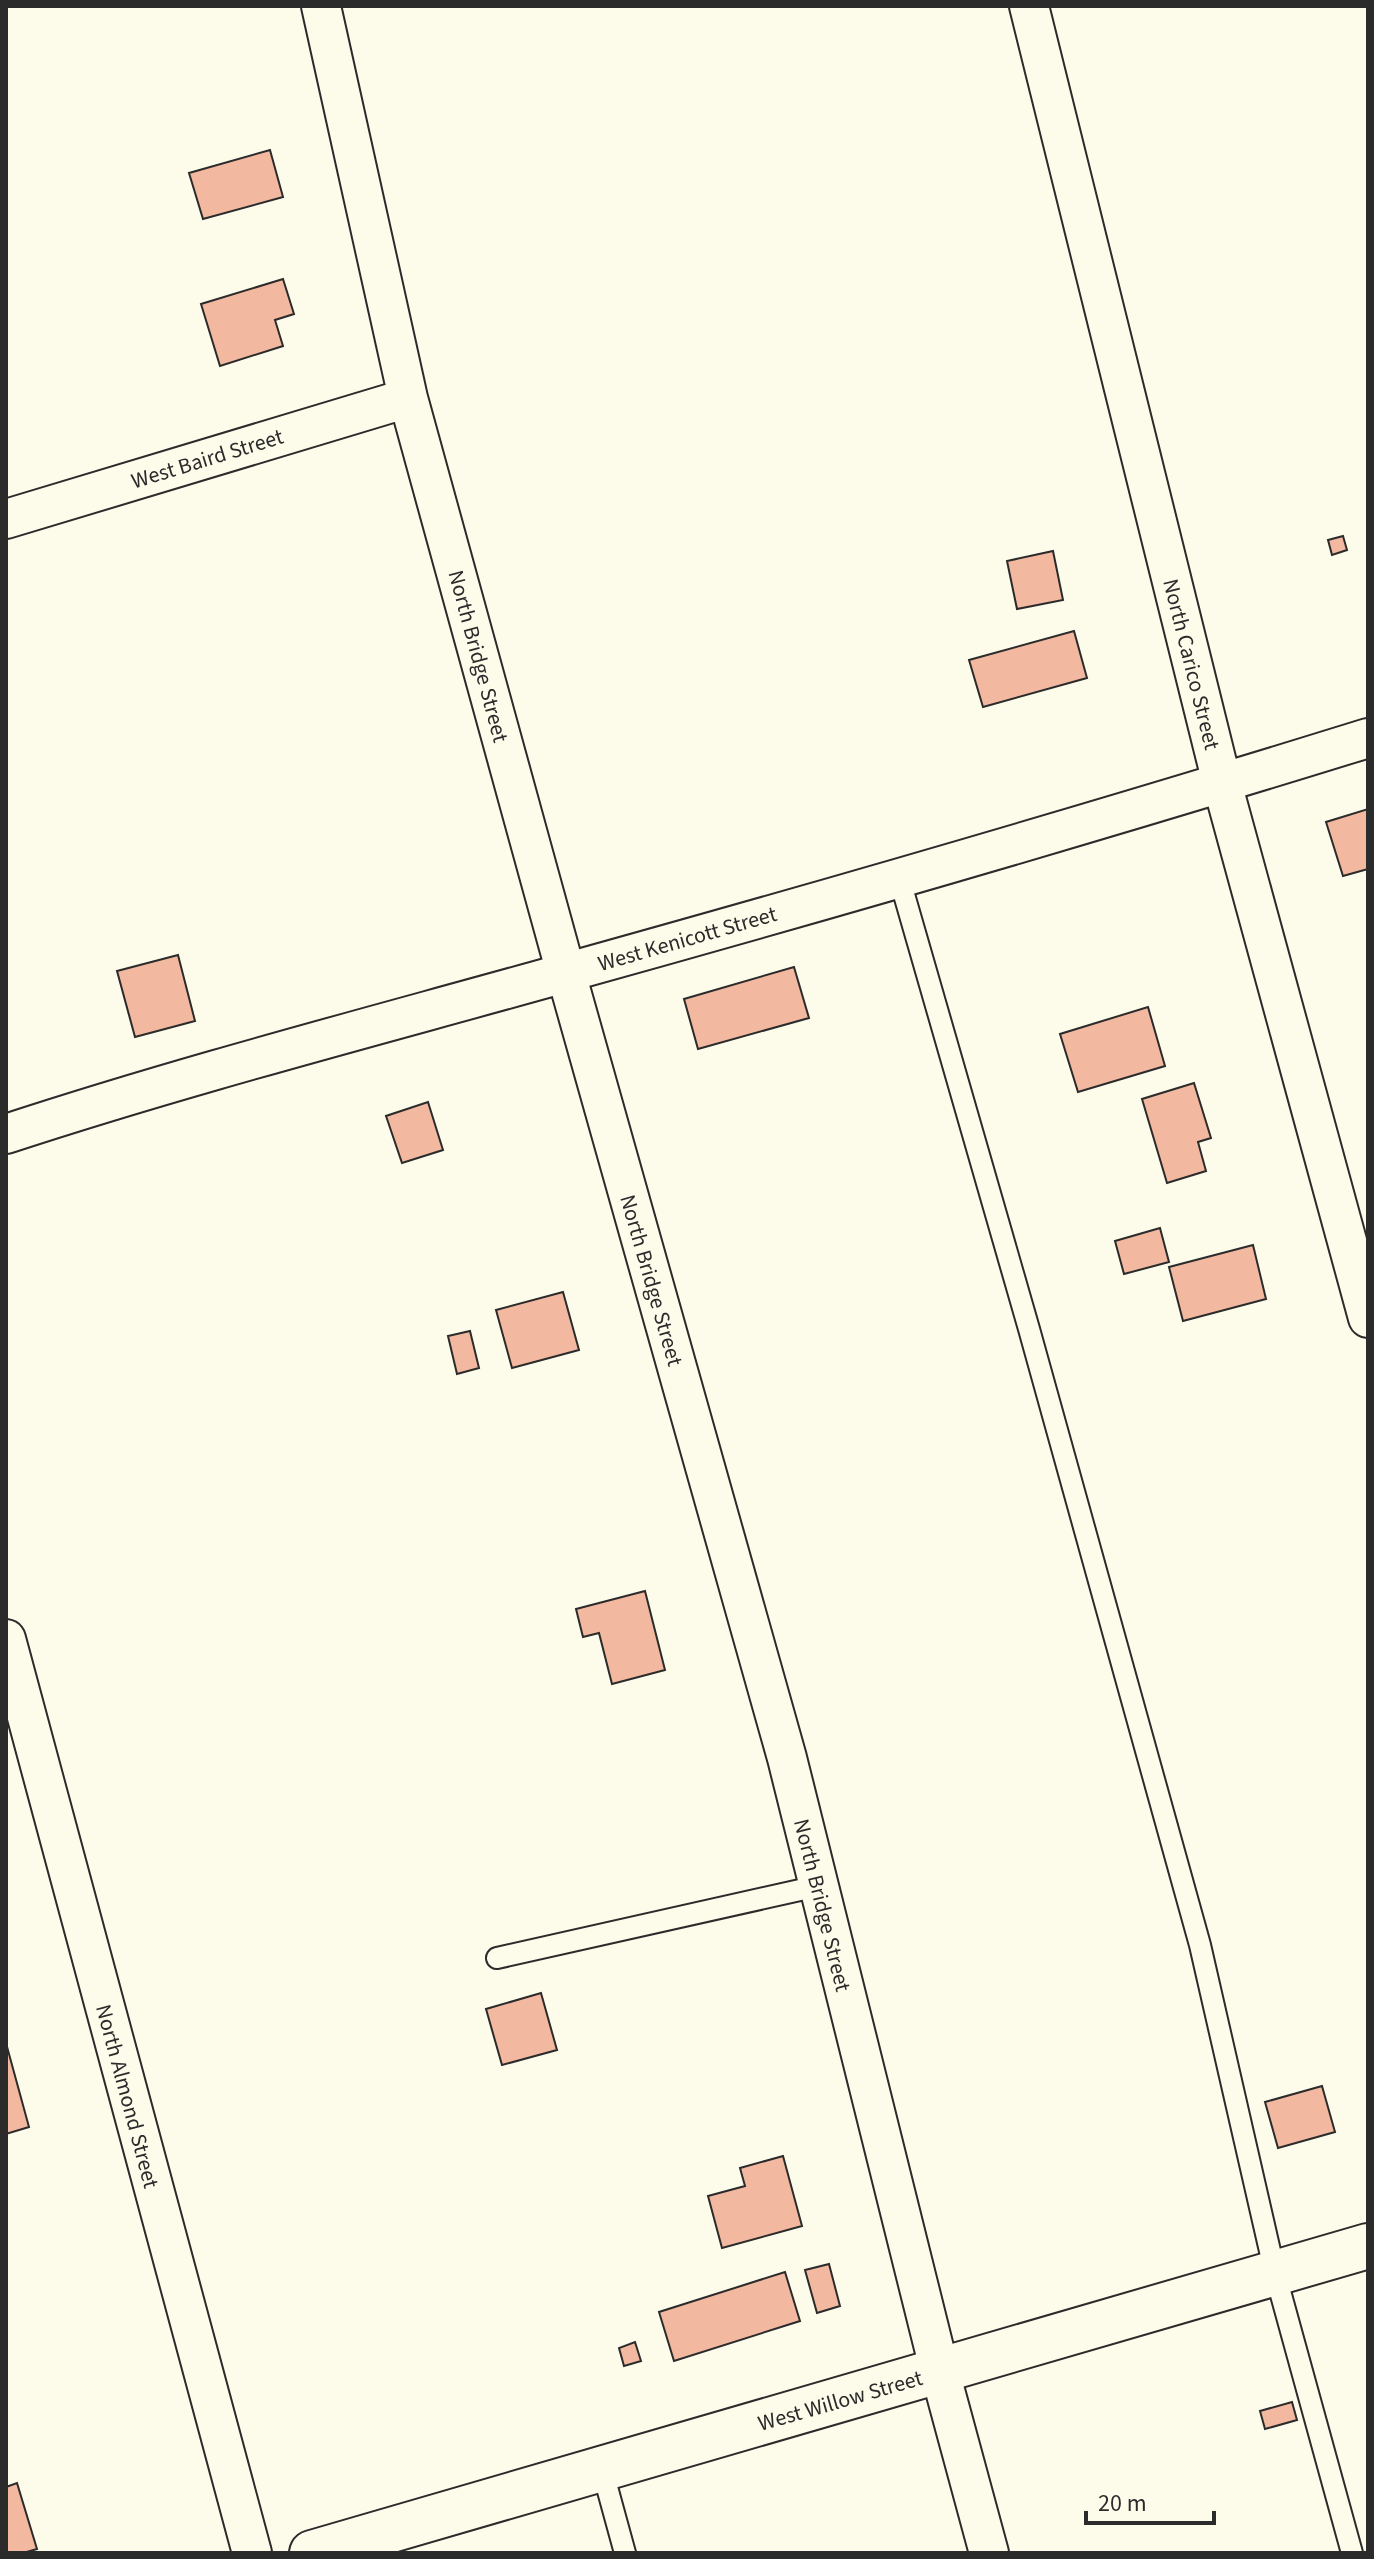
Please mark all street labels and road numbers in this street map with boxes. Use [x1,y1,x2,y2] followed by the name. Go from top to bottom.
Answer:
[127,420,288,497] street label: West Baird Street
[440,567,517,746] street label: North Bridge Street
[1154,575,1228,754] street label: North Carico Street
[594,898,781,980] street label: West Kenicott Street
[611,1191,691,1370] street label: North Bridge Street
[785,1815,859,1996] street label: North Bridge Street
[87,2001,167,2192] street label: North Almond Street
[754,2362,927,2440] street label: West Willow Street

